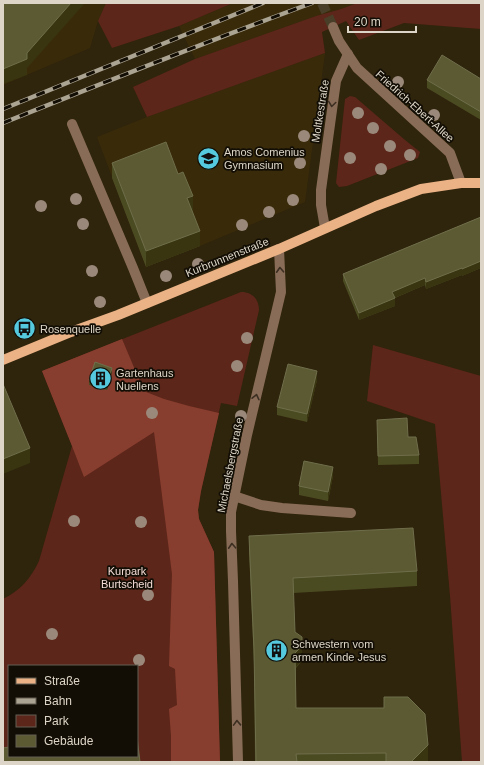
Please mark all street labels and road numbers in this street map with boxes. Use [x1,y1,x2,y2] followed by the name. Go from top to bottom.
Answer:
[374,68,456,144] street label: Friedrich-Ebert-Allee
[309,79,331,143] street label: Moltkestraße
[184,235,270,279] street label: Kurbrunnenstraße
[215,416,245,514] street label: Michaelsbergstraße

